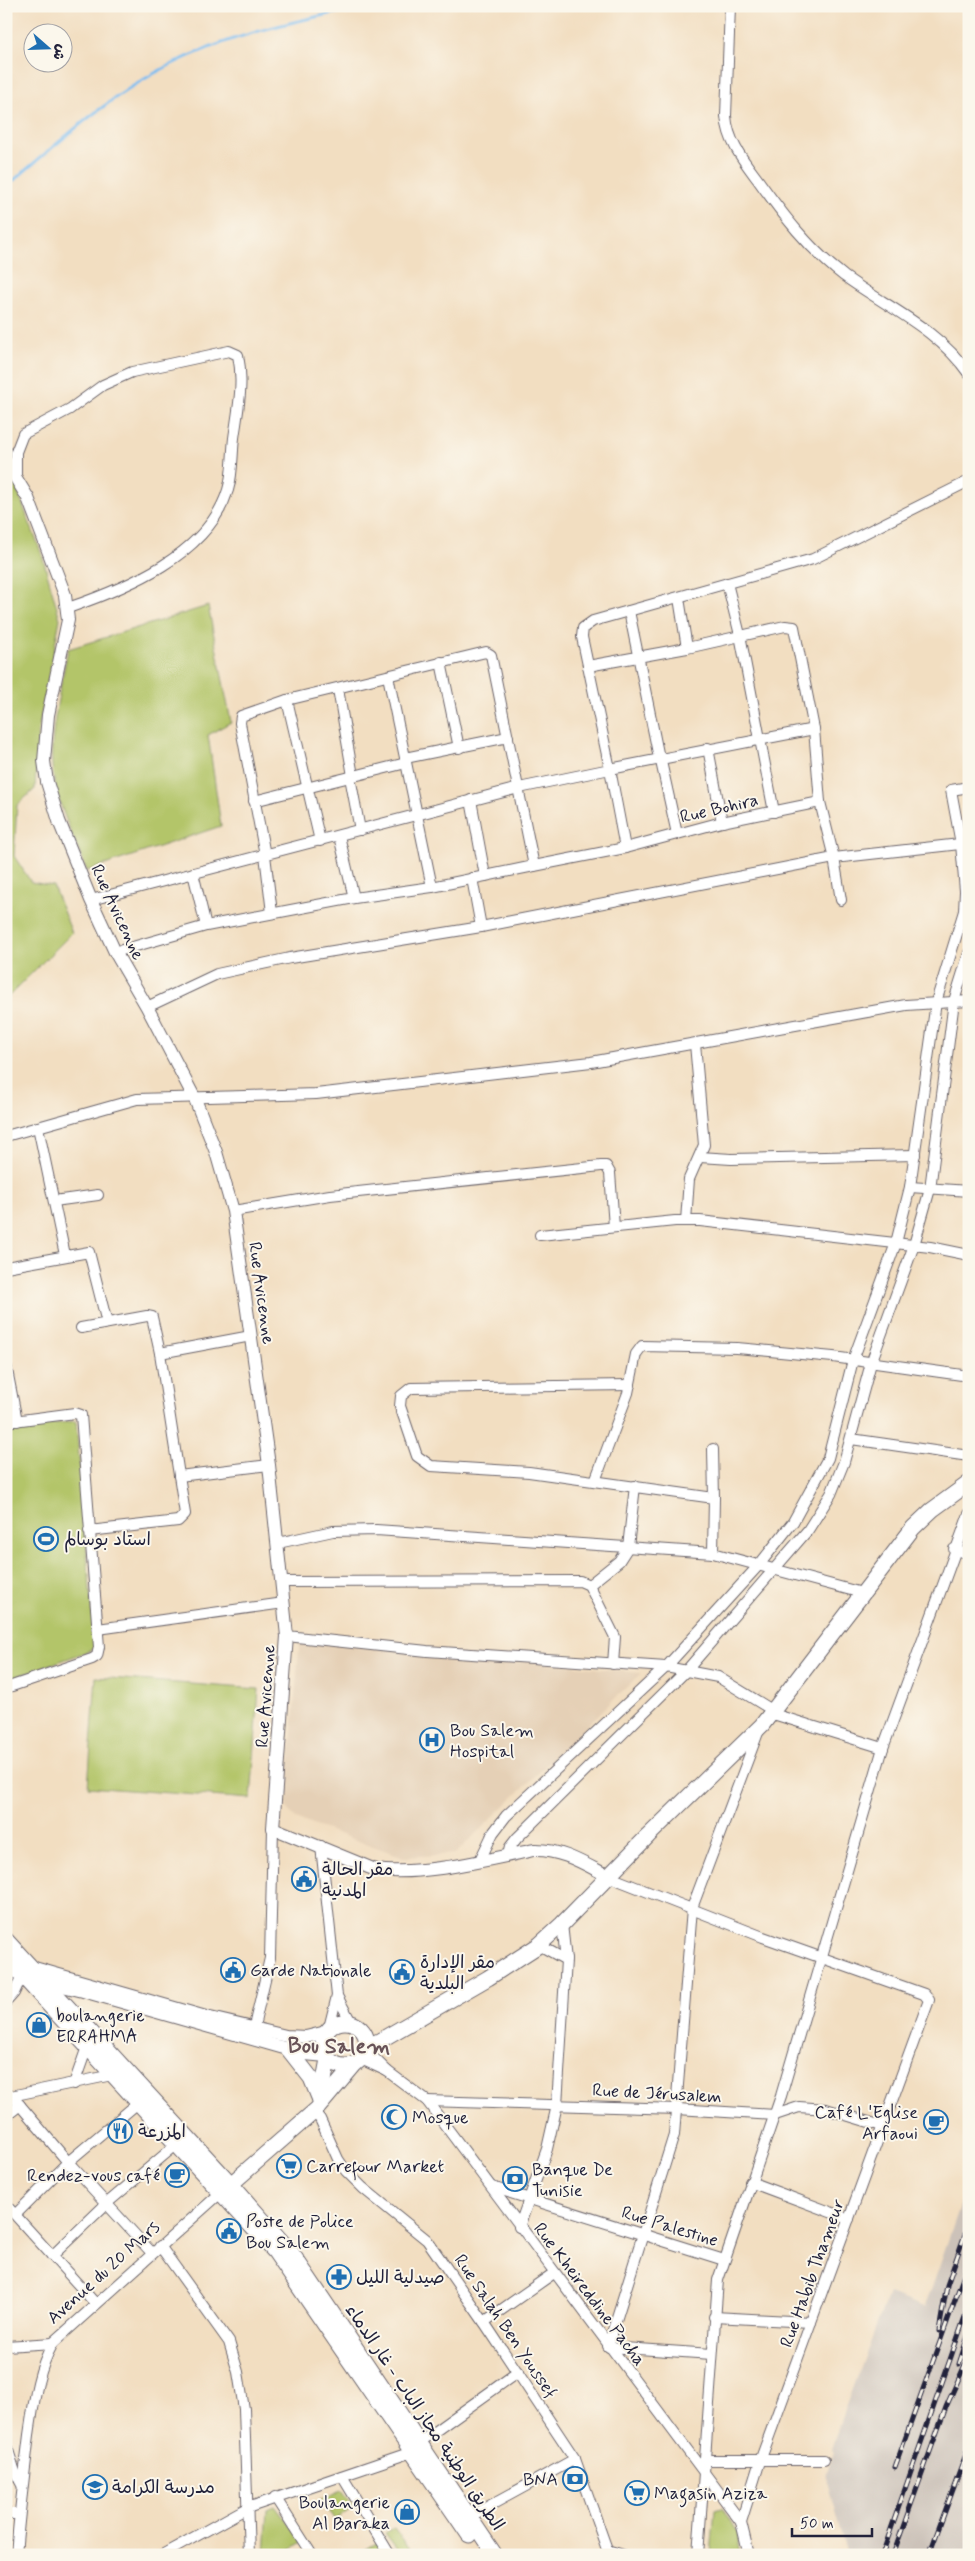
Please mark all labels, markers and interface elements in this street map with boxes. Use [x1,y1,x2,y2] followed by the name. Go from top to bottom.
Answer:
[22,22,72,72] north arrow
[48,42,70,62] text: ش
[678,788,761,830] street label: Rue Bohira
[84,861,150,964] street label: Rue Avicenne
[242,1240,280,1346] street label: Rue Avicenne
[33,1526,59,1552] sports icon: استاد بوسالم
[64,1528,151,1553] place label: استاد بوسالم
[250,1644,282,1748] street label: Rue Avicenne
[450,1719,534,1764] place label: Bou Salem Hospital
[419,1727,445,1753] hospital icon: Bou Salem Hospital
[322,1858,393,1903] place label: مقر الحالة المدنية
[291,1866,317,1892] public building icon: مقر الحالة المدنية
[420,1951,495,1996] place label: مقر الإدارة البلدية
[220,1957,246,1983] public building icon: Garde Nationale
[250,1959,371,1983] place label: Garde Nationale
[389,1959,415,1985] public building icon: مقر الإدارة البلدية
[56,2004,145,2049] place label: boulangerie ERRAHMA
[26,2012,52,2038] shop icon: boulangerie ERRAHMA
[288,2033,390,2061] district label: Bou Salem
[592,2079,722,2109] street label: Rue de Jérusalem
[815,2101,918,2146] place label: Café L'Eglise Arfaoui
[381,2104,407,2130] mosque icon: Mosque
[412,2106,468,2130] place label: Mosque
[923,2109,949,2135] cafe icon: Café L'Eglise Arfaoui
[107,2118,133,2144] restaurant icon: المزرعة
[138,2120,186,2144] place label: المزرعة
[276,2153,302,2179] supermarket icon: Carrefour Market
[306,2155,444,2181] place label: Carrefour Market
[532,2158,613,2203] place label: Banque De Tunisie
[164,2162,190,2188] cafe icon: Rendez-vous café
[27,2164,160,2188] place label: Rendez-vous café
[502,2166,528,2192] bank icon: Banque De Tunisie
[775,2195,851,2351] street label: Rue Habib Thameur
[618,2201,721,2253] street label: Rue Palestine
[246,2210,354,2255] place label: Poste de Police Bou Salem
[42,2216,165,2330] street label: Avenue du 20 Mars
[216,2218,242,2244] public building icon: Poste de Police Bou Salem
[527,2218,651,2371] street label: Rue Kheireddine Pacha
[448,2250,562,2403] street label: Rue Salah Ben Youssef
[326,2264,352,2290] pharmacy icon: صيدلية الليل
[356,2266,445,2290] place label: صيدلية الليل
[339,2299,509,2536] street label: الطريق الوطنية مجاز الباب - غار الدماء
[562,2466,588,2492] bank icon: BNA
[523,2468,558,2492] place label: BNA
[82,2474,108,2500] school or university icon: مدرسة الكرامة
[112,2476,215,2500] place label: مدرسة الكرامة
[624,2480,650,2506] supermarket icon: Magasin Aziza
[654,2482,768,2508] place label: Magasin Aziza
[299,2491,390,2536] place label: Boulangerie Al Baraka
[394,2499,420,2525] shop icon: Boulangerie Al Baraka
[792,2506,872,2538] scale bar
[800,2514,834,2534] text: 50 m

